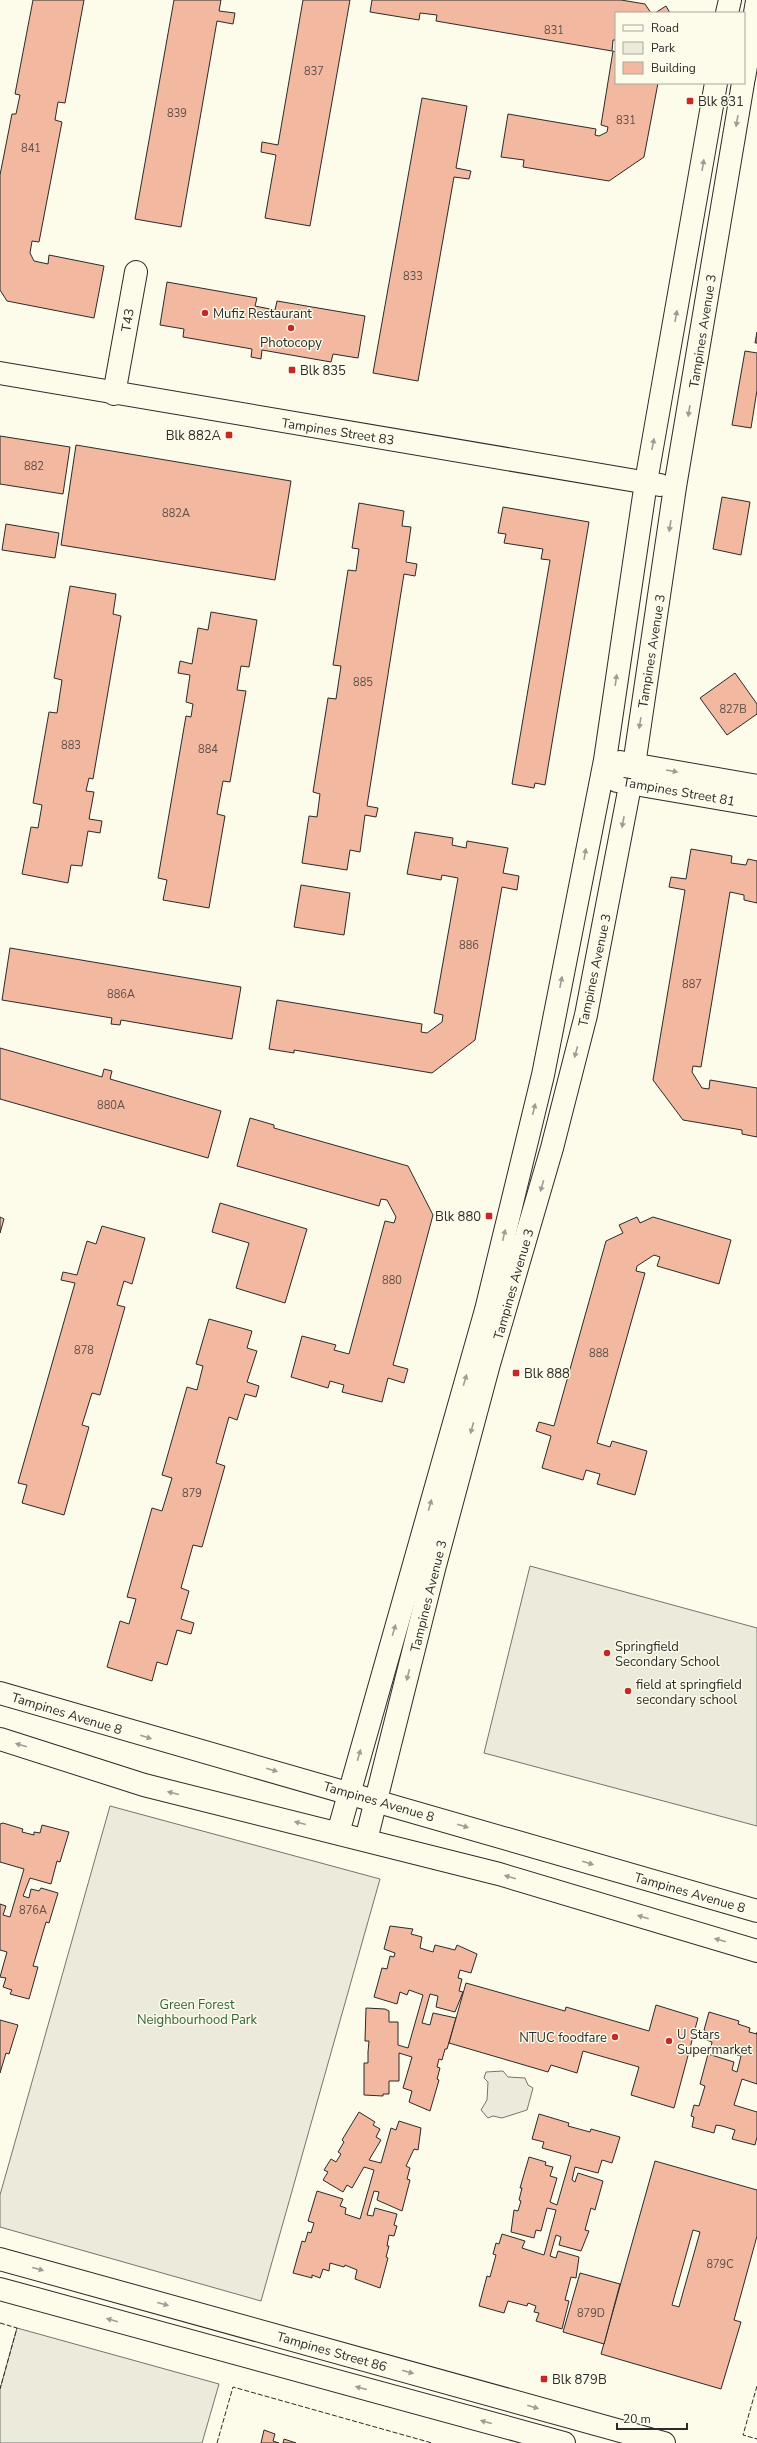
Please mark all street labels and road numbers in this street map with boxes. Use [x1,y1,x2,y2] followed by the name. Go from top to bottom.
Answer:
[685,273,721,389] street label: Tampines Avenue 3
[117,307,139,333] street label: T43
[280,414,395,450] street label: Tampines Street 83
[634,593,670,709] street label: Tampines Avenue 3
[621,773,736,811] street label: Tampines Street 81
[574,912,616,1028] street label: Tampines Avenue 3
[489,1227,538,1342] street label: Tampines Avenue 3
[406,1538,452,1654] street label: Tampines Avenue 3
[9,1689,124,1739] street label: Tampines Avenue 8
[321,1777,437,1826] street label: Tampines Avenue 8
[632,1868,748,1917] street label: Tampines Avenue 8
[275,2328,389,2376] street label: Tampines Street 86

